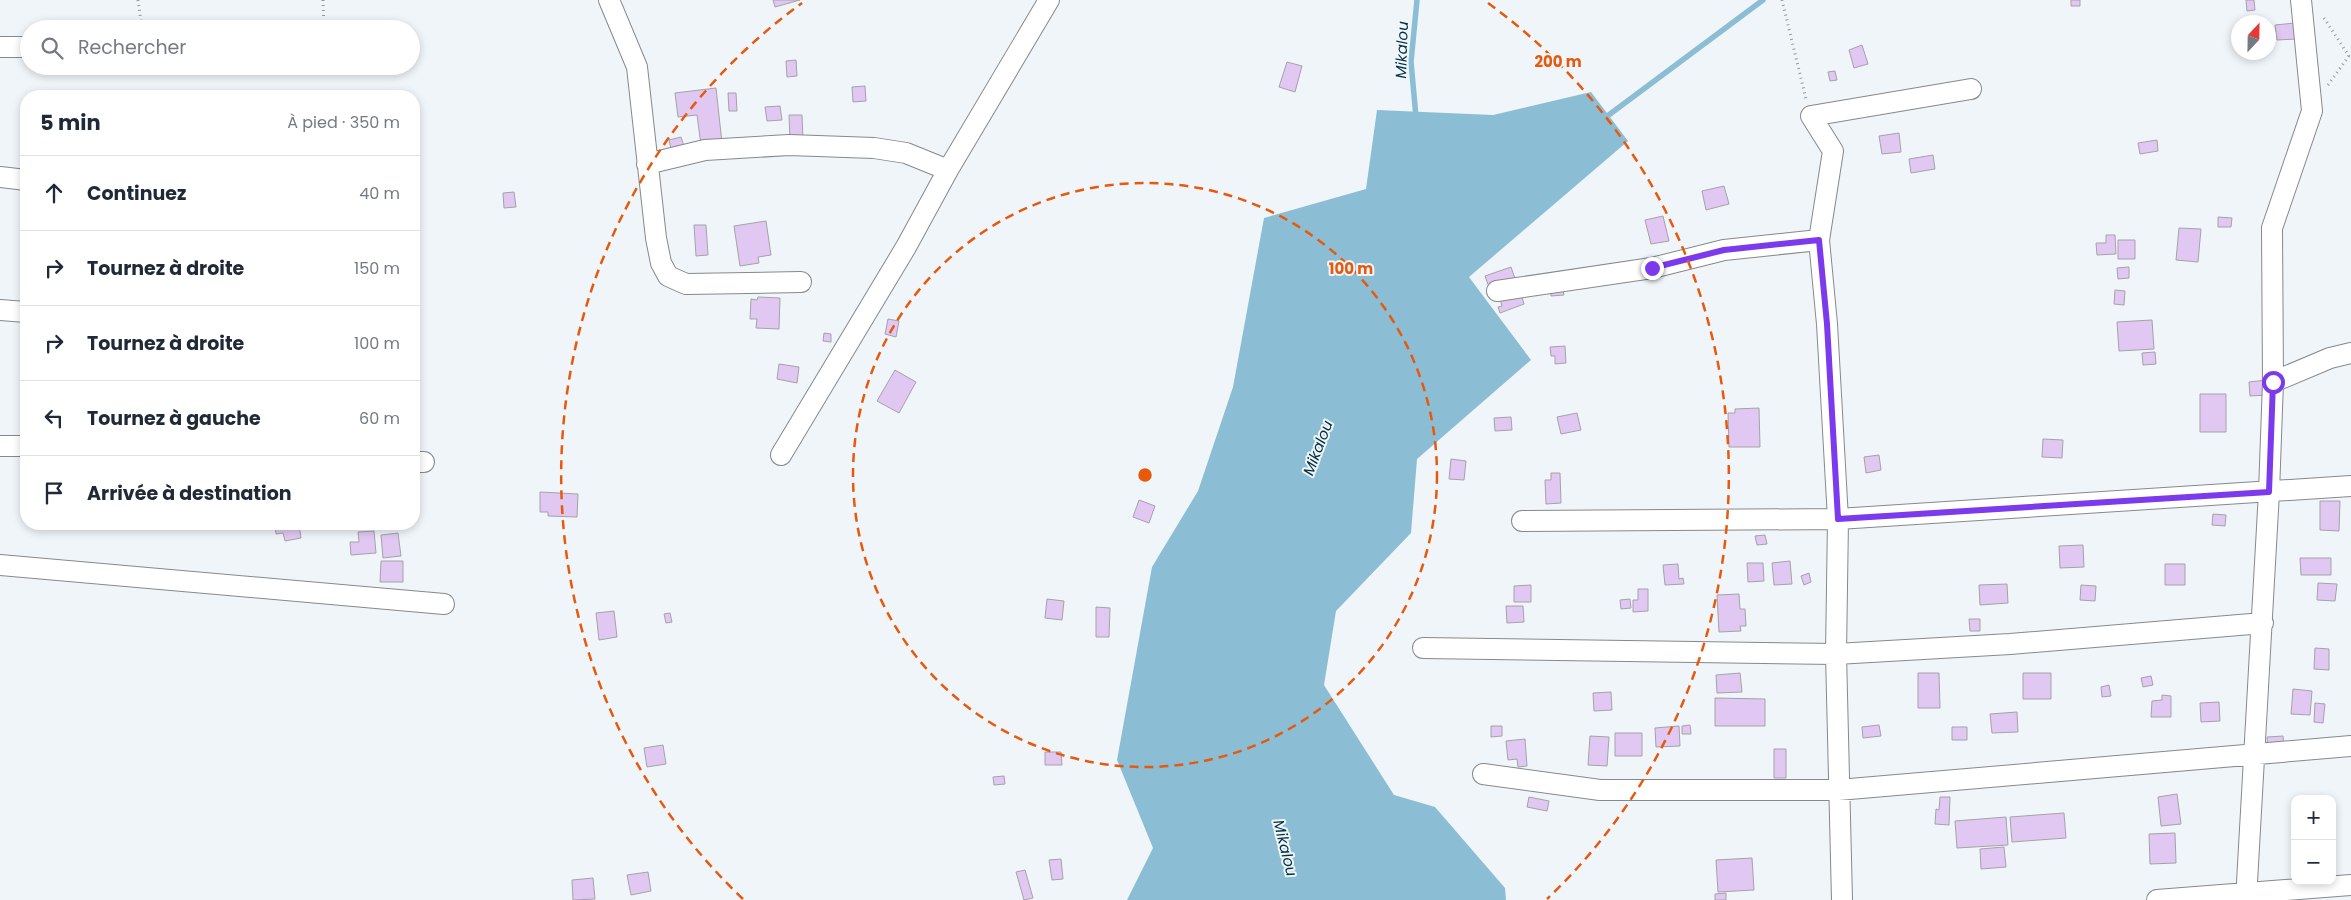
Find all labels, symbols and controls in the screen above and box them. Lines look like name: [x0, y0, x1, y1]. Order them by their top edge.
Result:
north arrow: [2231, 15, 2276, 60]
search box: [20, 20, 420, 75]
water label: Mikalou: [1390, 21, 1413, 79]
icon: search: [38, 34, 66, 62]
text: Rechercher: [78, 34, 186, 61]
text: 200 m: [1534, 51, 1582, 72]
text: 5 min: [40, 108, 101, 137]
text: À pied · 350 m: [287, 111, 400, 134]
icon: ahead: [40, 179, 68, 207]
text: Continuez: [87, 180, 186, 207]
text: 40 m: [359, 182, 400, 205]
icon: right: [40, 254, 68, 282]
text: Tournez à droite: [87, 255, 244, 282]
text: 150 m: [354, 257, 400, 280]
route end: [1641, 257, 1664, 280]
text: 100 m: [1329, 258, 1373, 279]
icon: right: [40, 329, 68, 357]
text: Tournez à droite: [87, 330, 244, 357]
text: 100 m: [354, 332, 400, 355]
route start: [2262, 371, 2285, 394]
icon: left: [40, 404, 68, 432]
text: Tournez à gauche: [87, 405, 261, 432]
text: 60 m: [359, 407, 400, 430]
water label: Mikalou: [1297, 417, 1338, 478]
centre of rings: [1136, 466, 1154, 484]
icon: arrive: [40, 479, 68, 507]
text: Arrivée à destination: [87, 480, 292, 507]
map controls: [2291, 795, 2336, 885]
button: +: [2291, 795, 2336, 840]
water label: Mikalou: [1268, 818, 1303, 879]
button: −: [2291, 840, 2336, 885]

